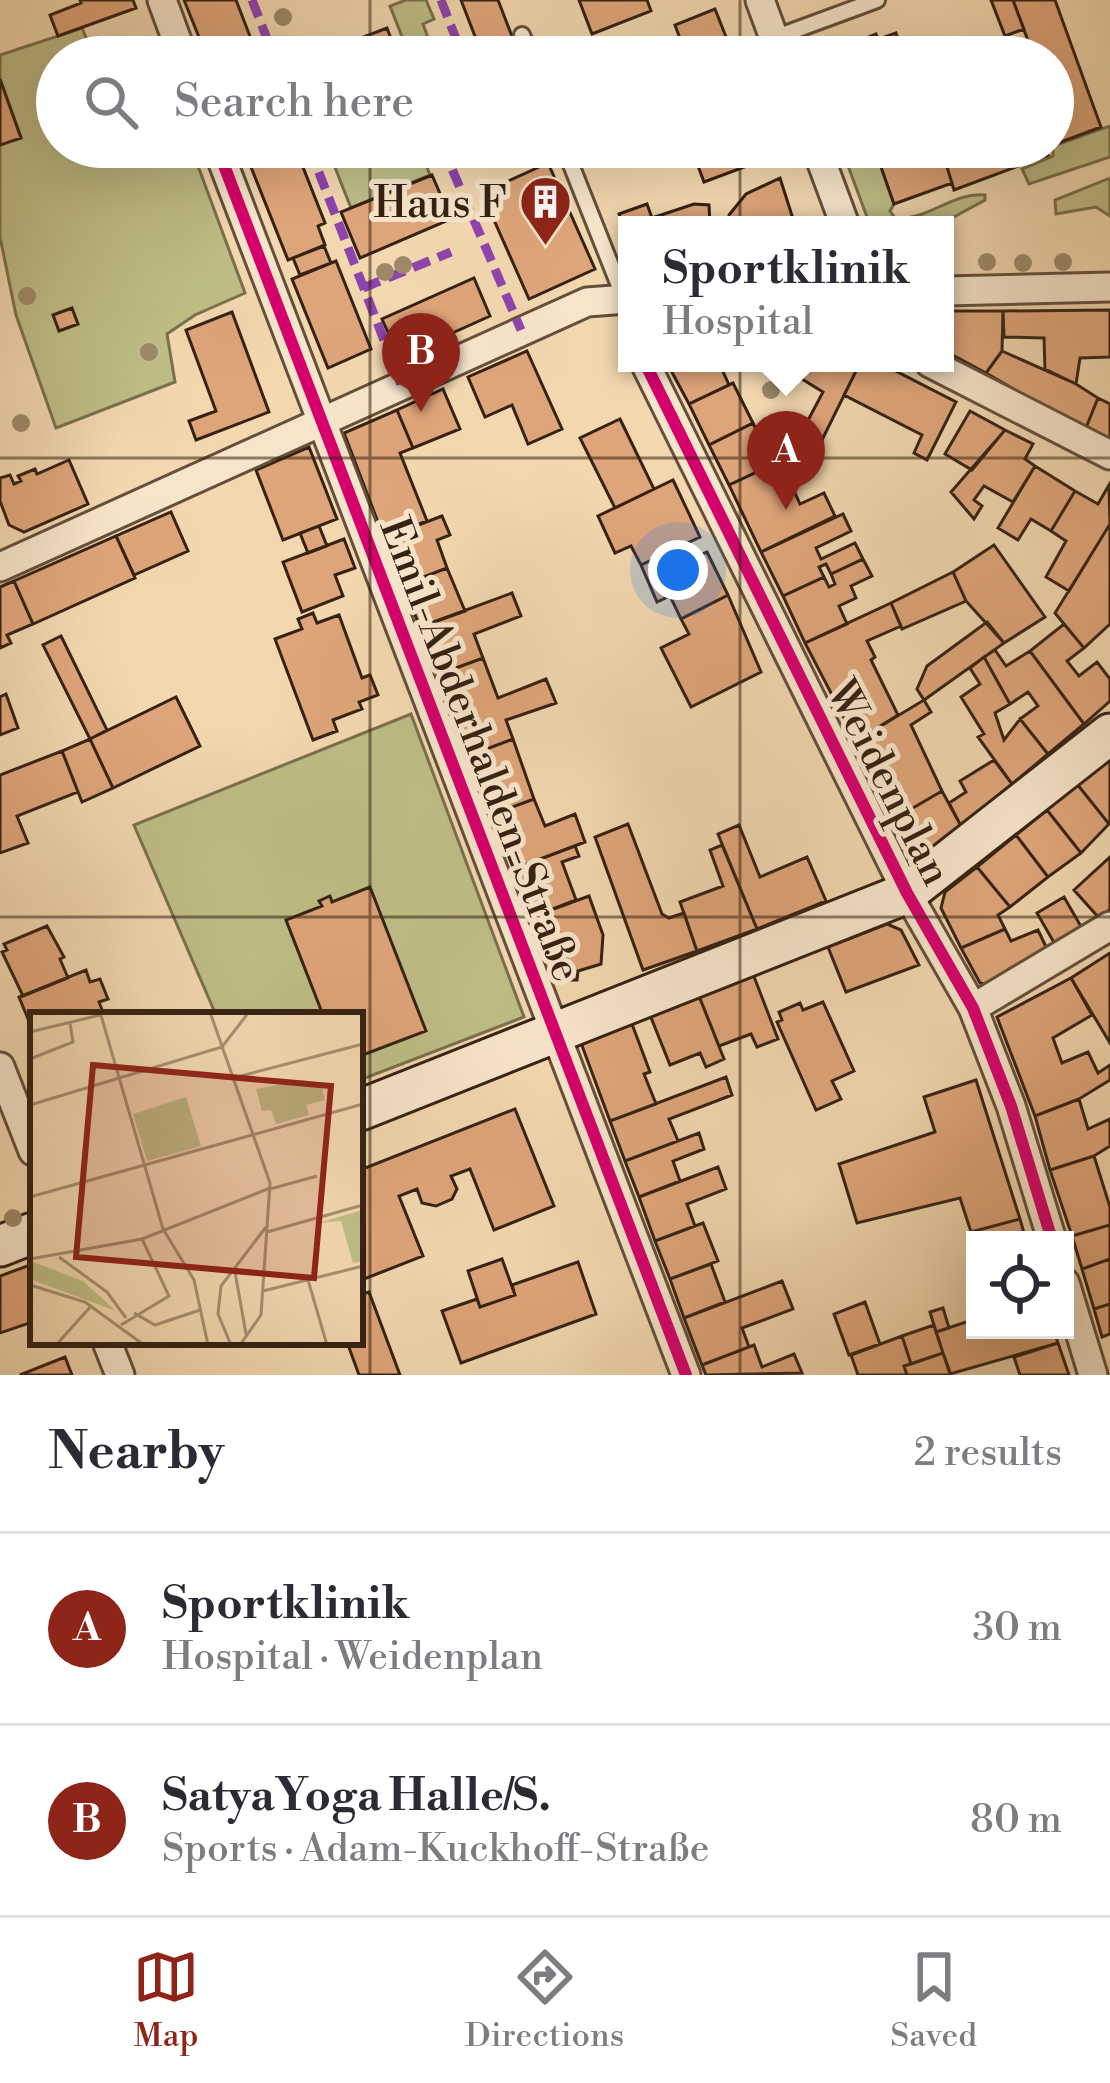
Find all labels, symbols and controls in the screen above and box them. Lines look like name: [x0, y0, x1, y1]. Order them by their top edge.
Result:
search box: [36, 36, 1074, 168]
icon: search: [78, 69, 144, 135]
text: Search here: [174, 74, 414, 131]
building icon: Haus F: [518, 174, 574, 248]
place label: Haus F: [373, 178, 507, 231]
popup: [618, 216, 954, 372]
text: Sportklinik: [662, 241, 910, 298]
text: Hospital: [662, 298, 813, 347]
pin: B: [382, 313, 460, 412]
pin: A: [747, 411, 825, 510]
street label: Emil-Abderhalden-Straße: [367, 511, 593, 989]
your location: [648, 540, 708, 600]
street label: Weidenplan: [813, 670, 962, 895]
inset map: [30, 1012, 363, 1345]
map controls: [966, 1231, 1074, 1339]
button: locate: [966, 1231, 1074, 1339]
text: Nearby: [48, 1421, 224, 1485]
text: 2 results: [914, 1429, 1062, 1478]
text: Sportklinik: [162, 1576, 409, 1633]
text: A: [73, 1604, 101, 1653]
text: 30 m: [972, 1604, 1062, 1653]
text: Hospital · Weidenplan: [162, 1633, 543, 1682]
text: SatyaYoga Halle/S.: [162, 1768, 551, 1825]
text: B: [72, 1796, 102, 1845]
text: 80 m: [970, 1796, 1062, 1845]
text: Sports · Adam-Kuckhoff-Straße: [162, 1825, 709, 1874]
tab: Map: [133, 1944, 199, 2057]
tab: Directions: [465, 1944, 624, 2057]
tab: Saved: [890, 1944, 977, 2057]

